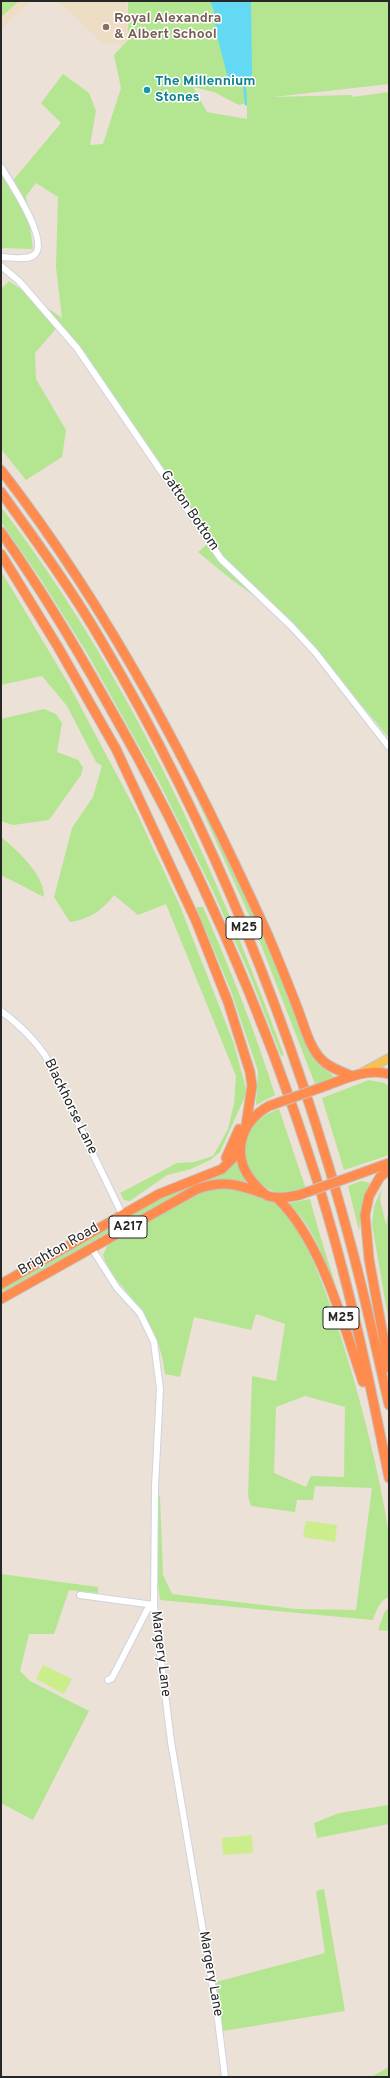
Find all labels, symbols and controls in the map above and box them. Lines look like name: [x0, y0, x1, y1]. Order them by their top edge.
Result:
place label: Royal Alexandra & Albert School: [114, 11, 221, 44]
marker: Royal Alexandra & Albert School: [101, 22, 111, 32]
place label: The Millennium Stones: [155, 74, 256, 106]
marker: The Millennium Stones: [142, 85, 152, 95]
street label: Gatton Bottom: [156, 468, 222, 554]
road number: M25: [226, 917, 262, 939]
street label: Blackhorse Lane: [40, 1056, 100, 1158]
road number: A217: [109, 1216, 147, 1238]
street label: Brighton Road: [16, 1220, 102, 1280]
road number: M25: [323, 1307, 359, 1329]
street label: Margery Lane: [146, 1610, 174, 1698]
street label: Margery Lane: [194, 1930, 226, 2018]

